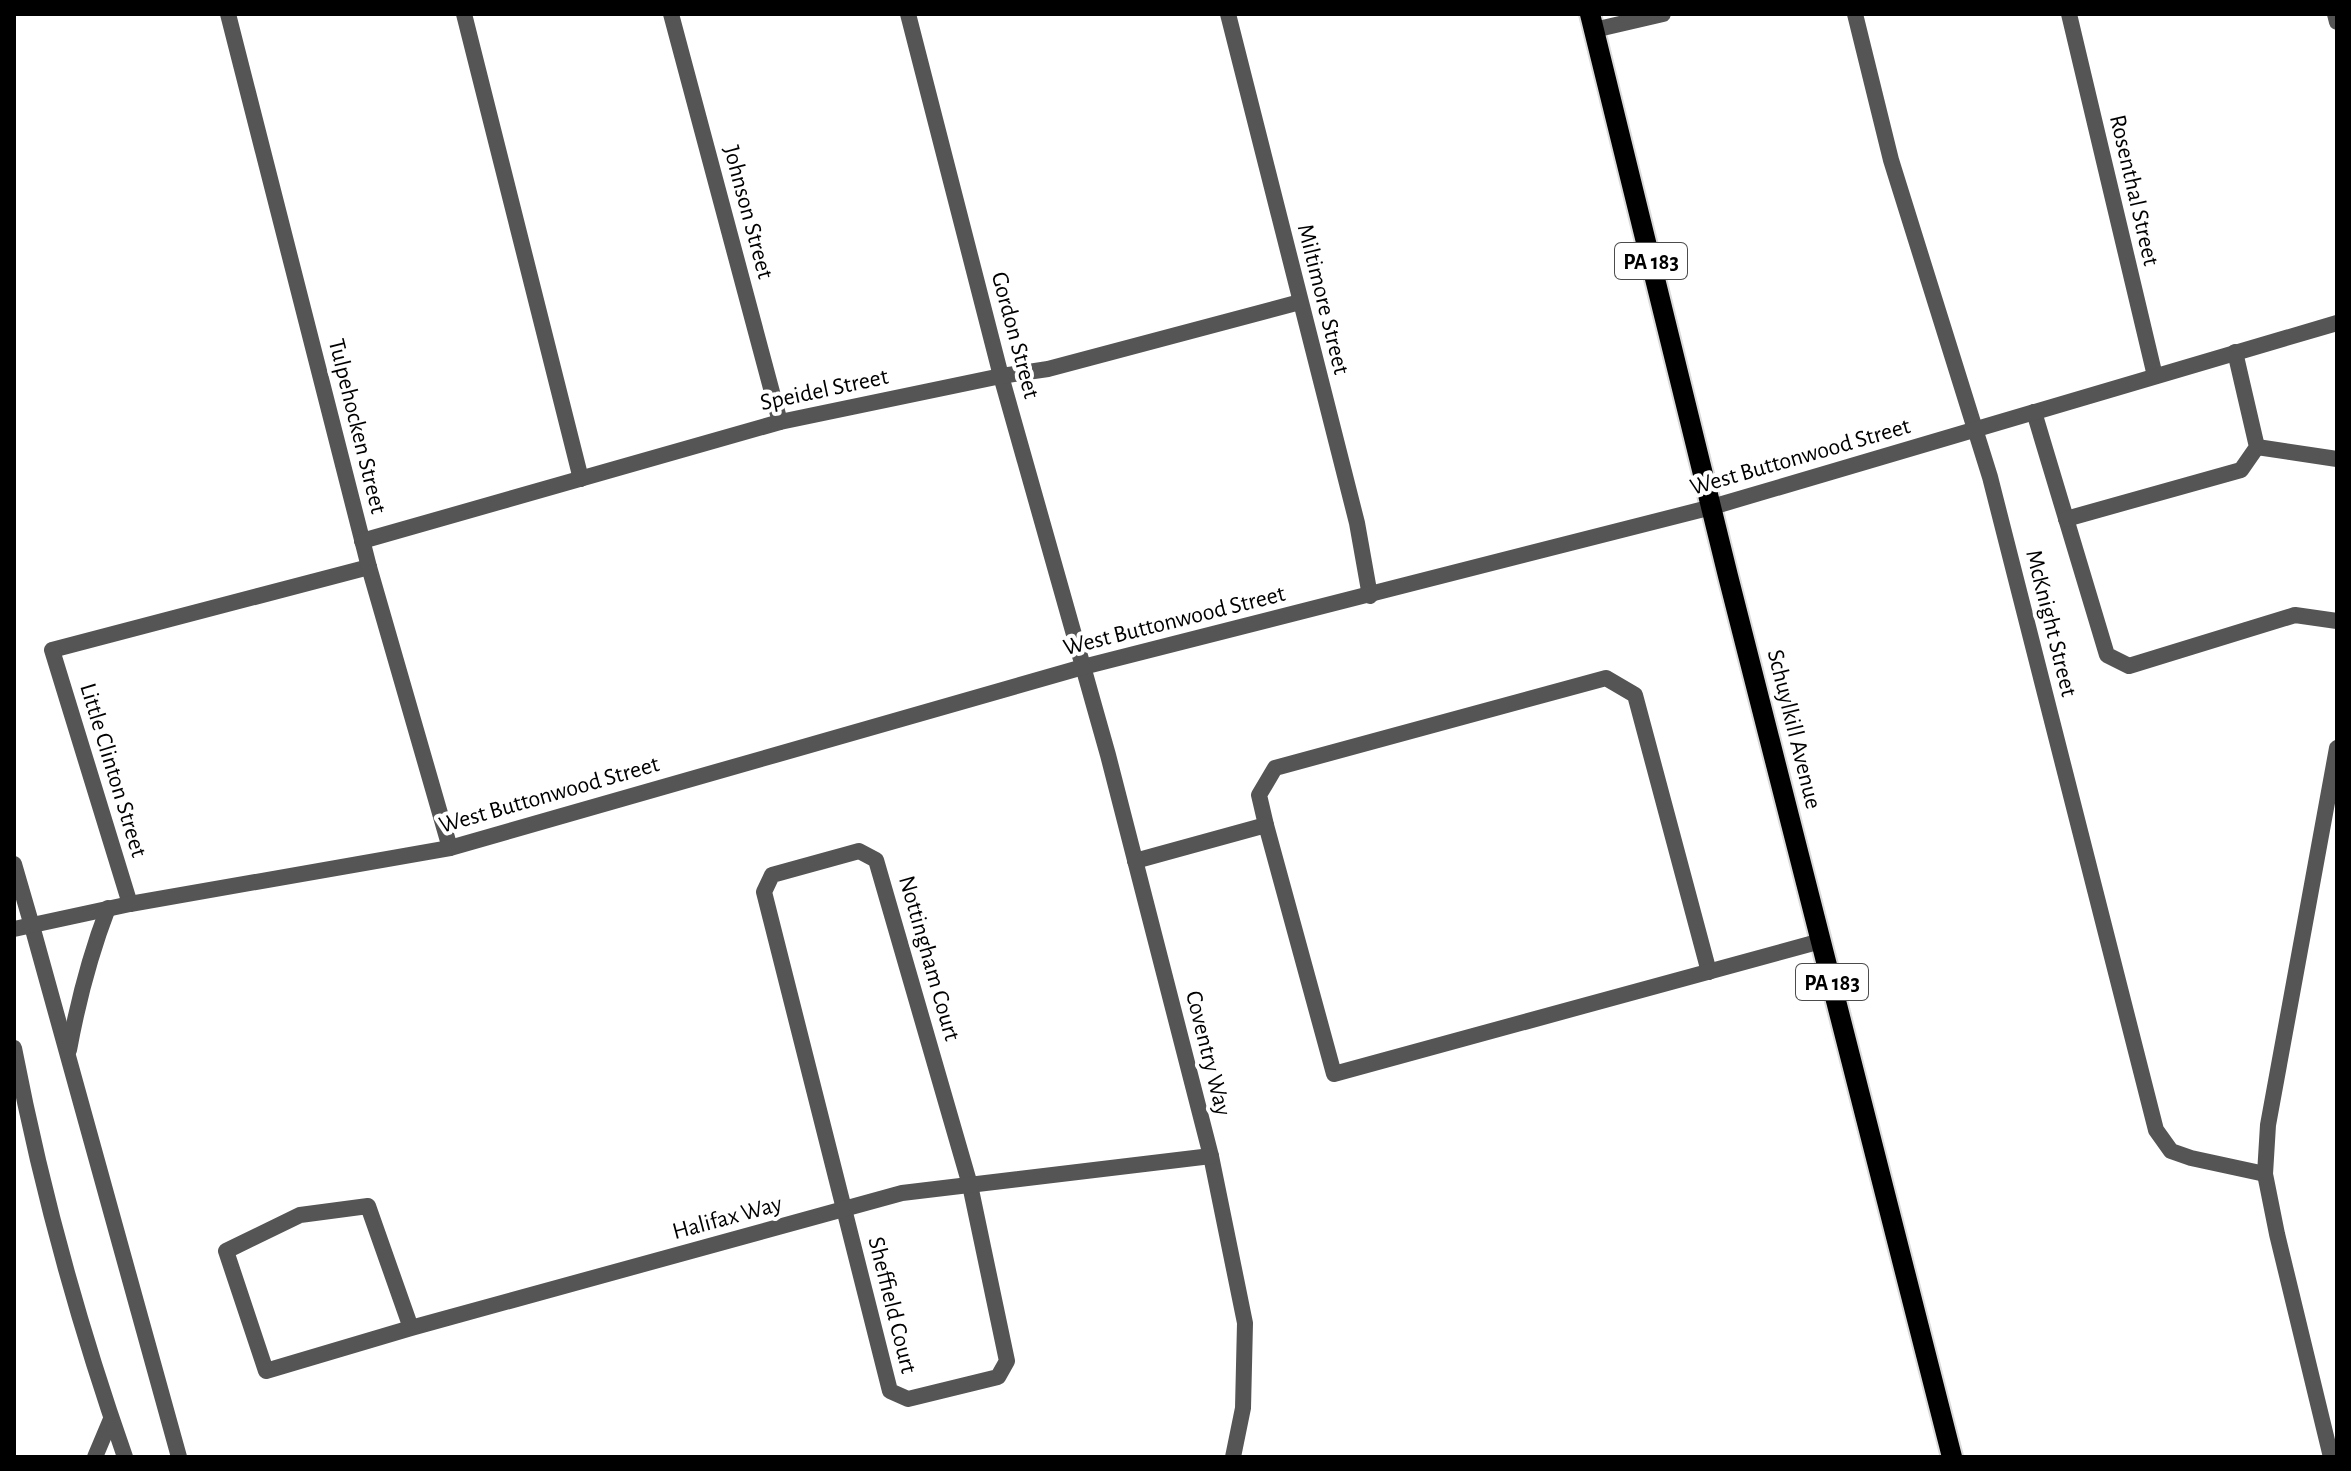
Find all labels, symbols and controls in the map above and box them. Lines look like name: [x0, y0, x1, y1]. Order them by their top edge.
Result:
street label: Rosenthal Street: [2105, 112, 2163, 268]
street label: Johnson Street: [719, 143, 777, 282]
street label: Miltimore Street: [1293, 222, 1353, 377]
road number: PA 183: [1615, 243, 1687, 279]
street label: Gordon Street: [987, 269, 1044, 401]
street label: Tulpehocken Street: [324, 336, 390, 517]
street label: Speidel Street: [758, 365, 891, 415]
street label: West Buttonwood Street: [1687, 414, 1913, 500]
street label: McKnight Street: [2021, 547, 2081, 699]
street label: West Buttonwood Street: [1061, 582, 1288, 660]
street label: Schuylkill Avenue: [1763, 647, 1825, 811]
street label: Little Clinton Street: [75, 681, 151, 860]
street label: West Buttonwood Street: [436, 752, 662, 838]
street label: Nottingham Court: [894, 873, 964, 1044]
road number: PA 183: [1796, 964, 1868, 1000]
street label: Coventry Way: [1181, 988, 1235, 1118]
street label: Halifax Way: [670, 1192, 785, 1244]
street label: Sheffield Court: [863, 1235, 921, 1376]

